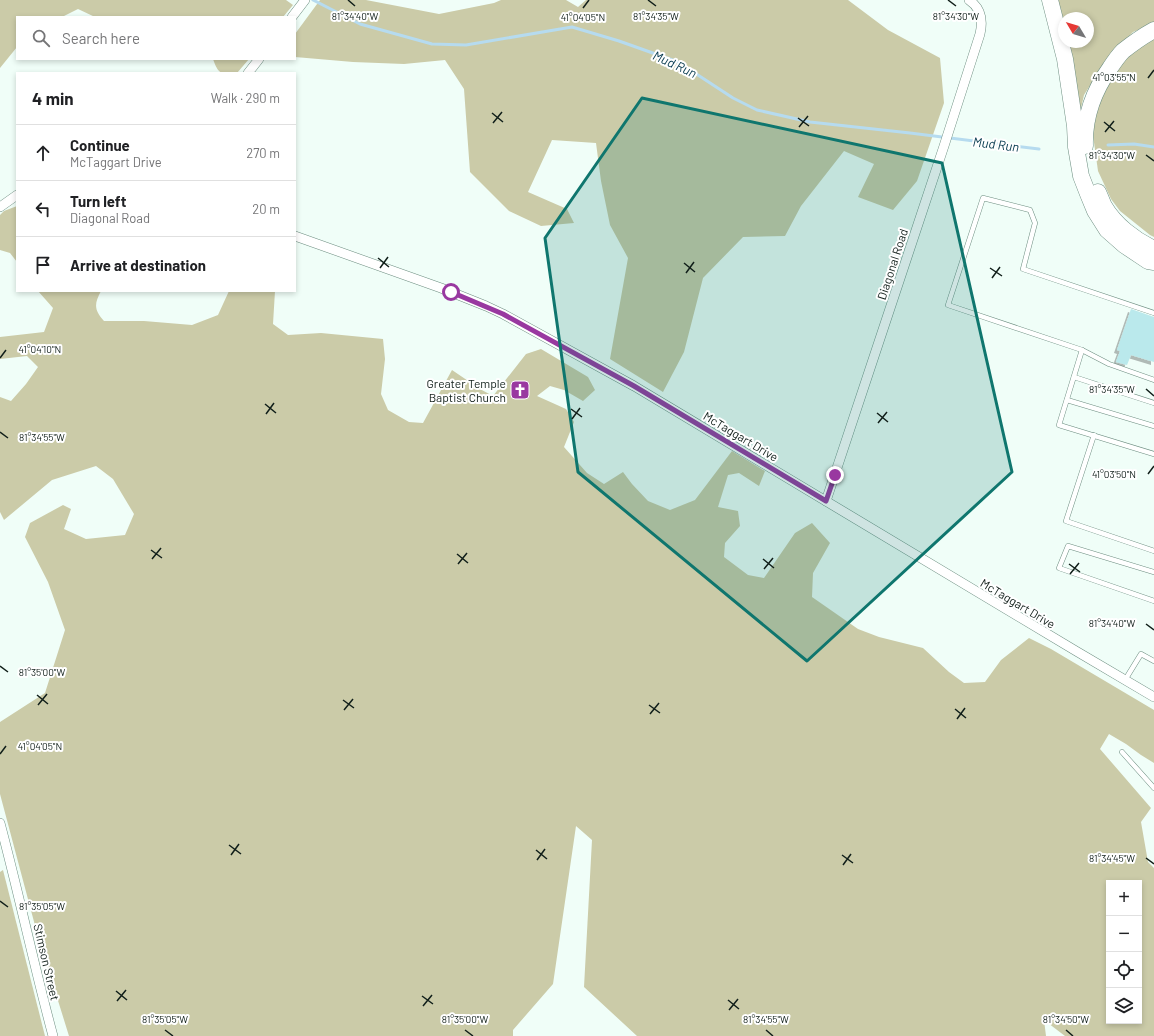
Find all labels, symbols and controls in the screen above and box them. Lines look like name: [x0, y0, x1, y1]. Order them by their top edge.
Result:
text: 81°34'40"W: [332, 10, 378, 22]
text: 81°34'35"W: [633, 10, 679, 22]
text: 81°34'30"W: [933, 10, 979, 22]
text: 41°04'05"N: [561, 11, 605, 23]
north arrow: [1058, 12, 1094, 48]
search box: [16, 16, 296, 60]
icon: search: [30, 27, 52, 49]
text: Search here: [62, 29, 140, 47]
water label: Mud Run: [651, 47, 700, 81]
text: 41°03'55"N: [1092, 71, 1136, 83]
text: 4 min: [32, 88, 74, 108]
text: Walk · 290 m: [211, 90, 280, 106]
water label: Mud Run: [972, 133, 1020, 155]
text: Continue: [70, 136, 130, 154]
icon: ahead: [32, 142, 54, 164]
text: 270 m: [246, 145, 280, 161]
text: 81°34'30"W: [1089, 149, 1135, 161]
text: McTaggart Drive: [70, 154, 162, 170]
text: Turn left: [70, 192, 126, 210]
icon: left: [32, 198, 54, 220]
text: 20 m: [252, 201, 280, 217]
text: Diagonal Road: [70, 210, 150, 226]
street label: Diagonal Road: [874, 227, 910, 301]
icon: arrive: [32, 254, 54, 276]
text: Arrive at destination: [70, 256, 206, 274]
route start: [442, 283, 460, 301]
text: 41°04'10"N: [19, 343, 61, 355]
place label: Greater Temple Baptist Church: [426, 376, 506, 404]
church icon: Greater Temple Baptist Church: [509, 379, 531, 401]
text: 81°34'35"W: [1089, 383, 1135, 395]
street label: McTaggart Drive: [701, 408, 781, 464]
text: 81°34'55"W: [19, 431, 65, 443]
route end: [826, 466, 844, 484]
text: 41°03'50"N: [1092, 468, 1136, 480]
street label: McTaggart Drive: [978, 575, 1058, 631]
text: 81°34'40"W: [1089, 617, 1135, 629]
text: 81°35'00"W: [19, 666, 65, 678]
text: 41°04'05"N: [18, 740, 62, 752]
text: 81°34'45"W: [1089, 852, 1135, 864]
map controls: [1106, 880, 1142, 1024]
button: +: [1106, 880, 1142, 916]
text: 81°35'05"W: [19, 900, 65, 912]
button: −: [1106, 916, 1142, 952]
street label: Stimson Street: [31, 922, 63, 1002]
button: locate: [1106, 952, 1142, 988]
button: layers: [1106, 988, 1142, 1024]
text: 81°35'05"W: [142, 1013, 188, 1025]
text: 81°35'00"W: [442, 1013, 488, 1025]
text: 81°34'55"W: [743, 1013, 789, 1025]
text: 81°34'50"W: [1043, 1013, 1089, 1025]

